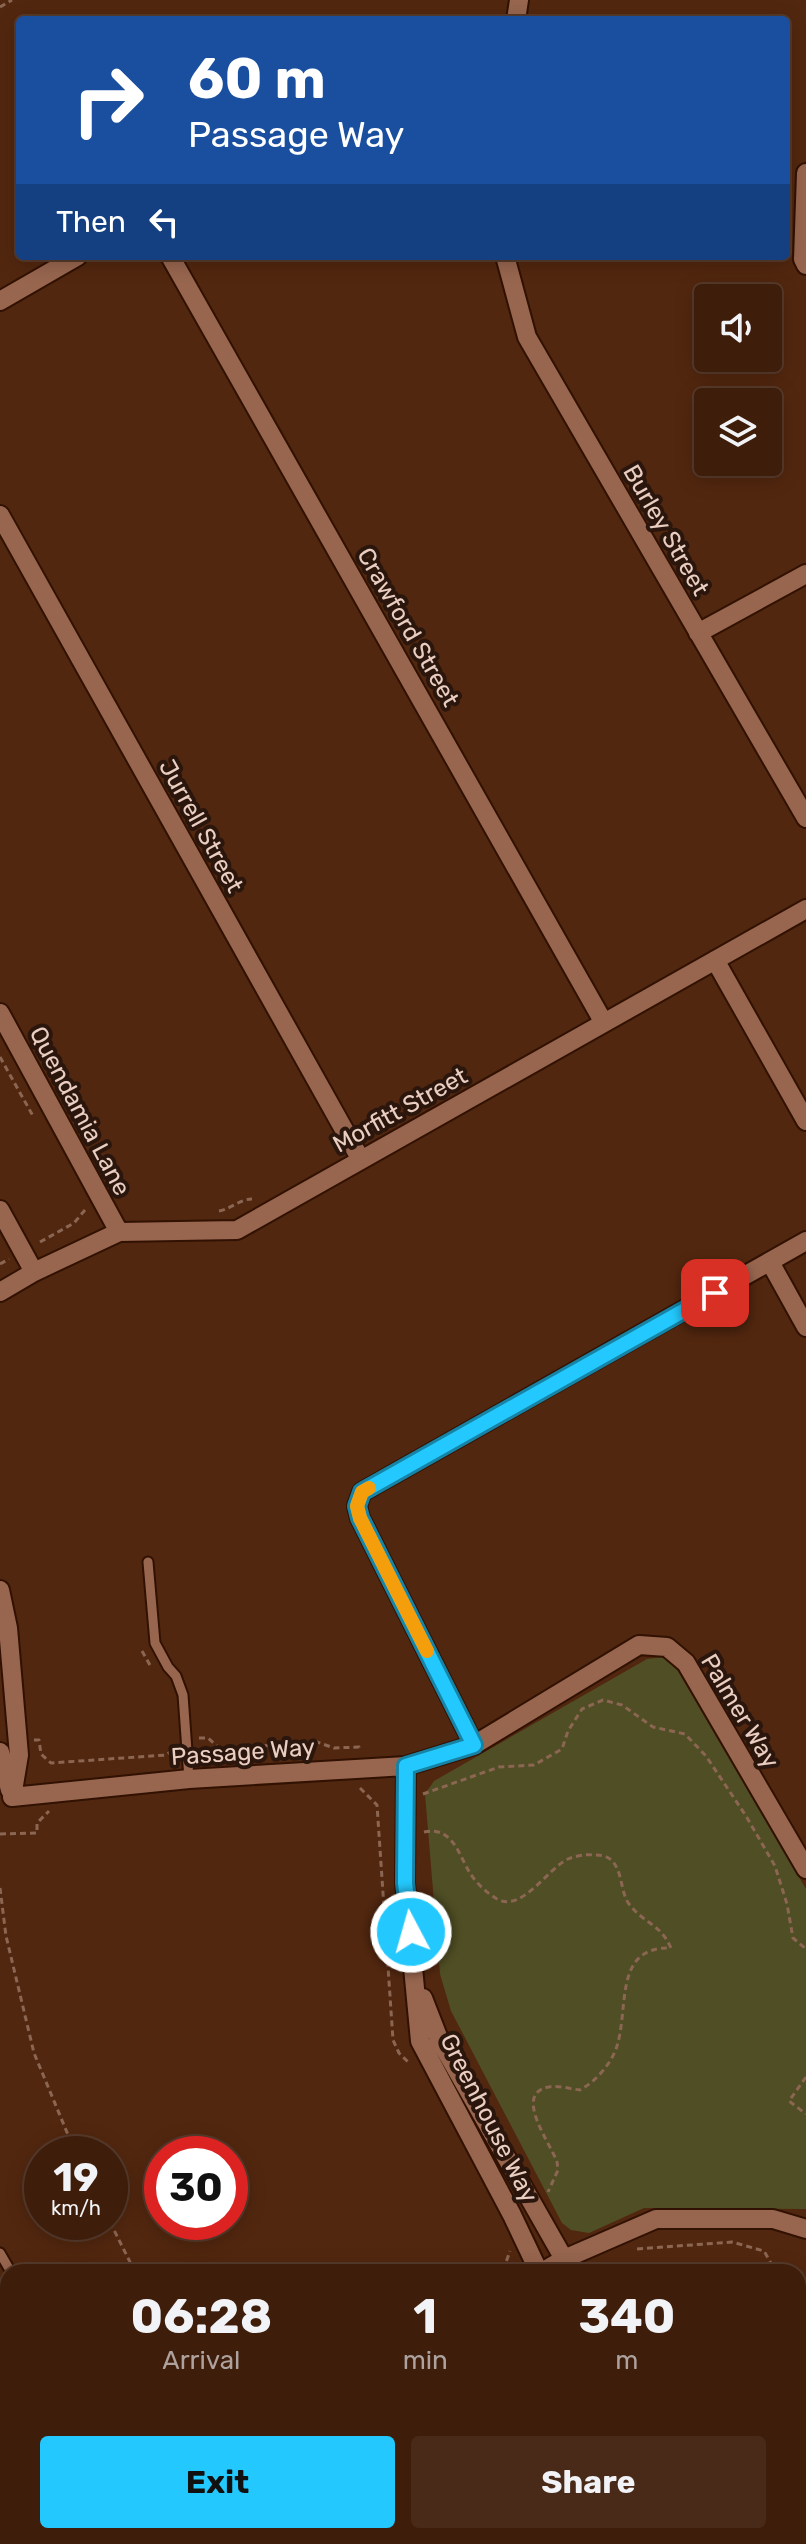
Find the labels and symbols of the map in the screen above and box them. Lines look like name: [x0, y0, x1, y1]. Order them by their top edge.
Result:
street label: Burley Street: [617, 460, 715, 600]
street label: Crawford Street: [351, 543, 465, 711]
street label: Jurrell Street: [153, 755, 249, 897]
street label: Quendamia Lane: [24, 1022, 136, 1200]
street label: Morfitt Street: [328, 1062, 472, 1158]
pin: [681, 1259, 749, 1327]
street label: Palmer Way: [695, 1649, 785, 1773]
street label: Passage Way: [170, 1733, 316, 1771]
position arrow: [369, 1890, 453, 1974]
street label: Greenhouse Way: [434, 2029, 544, 2207]
speed limit sign: 30: [144, 2136, 248, 2240]

